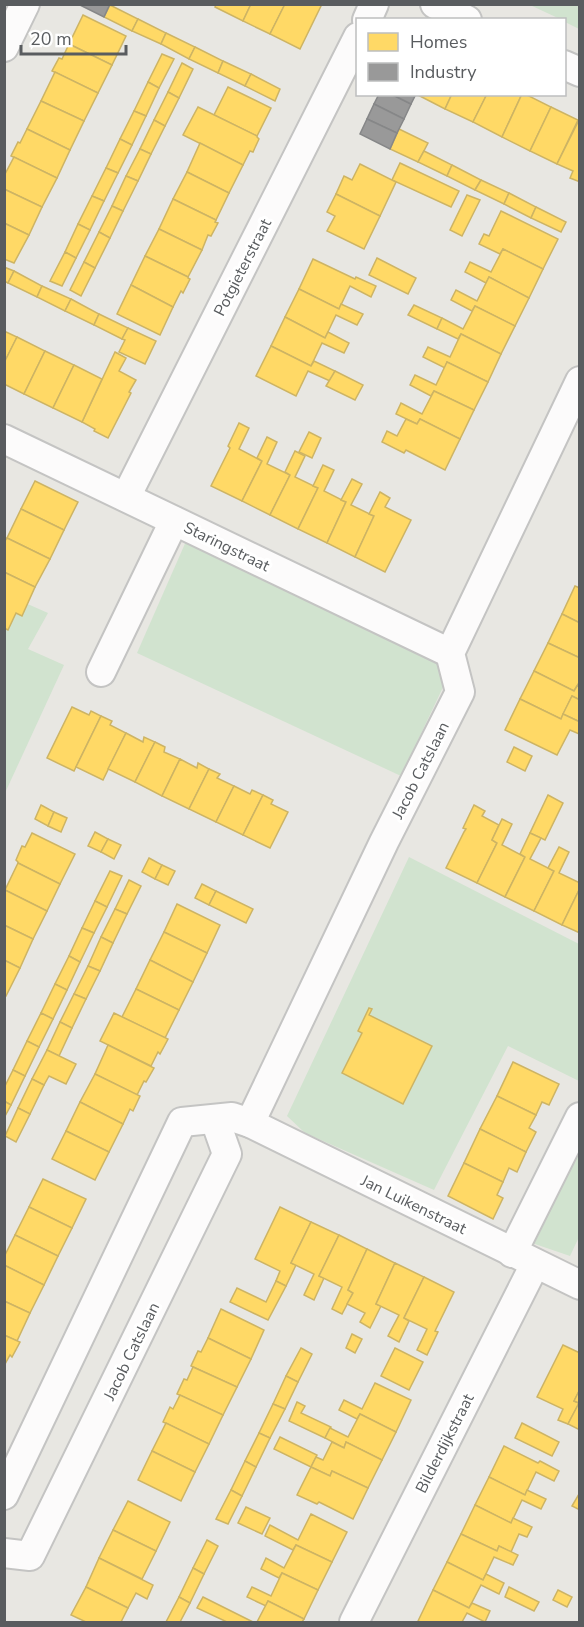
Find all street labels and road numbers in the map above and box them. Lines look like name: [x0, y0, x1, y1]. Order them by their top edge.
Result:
street label: Potgieterstraat: [209, 215, 277, 320]
street label: Staringstraat: [180, 517, 274, 577]
street label: Jacob Catslaan: [386, 718, 455, 824]
street label: Jan Luikenstraat: [356, 1169, 470, 1240]
street label: Jacob Catslaan: [98, 1299, 165, 1405]
street label: Bilderdijkstraat: [410, 1390, 480, 1497]

